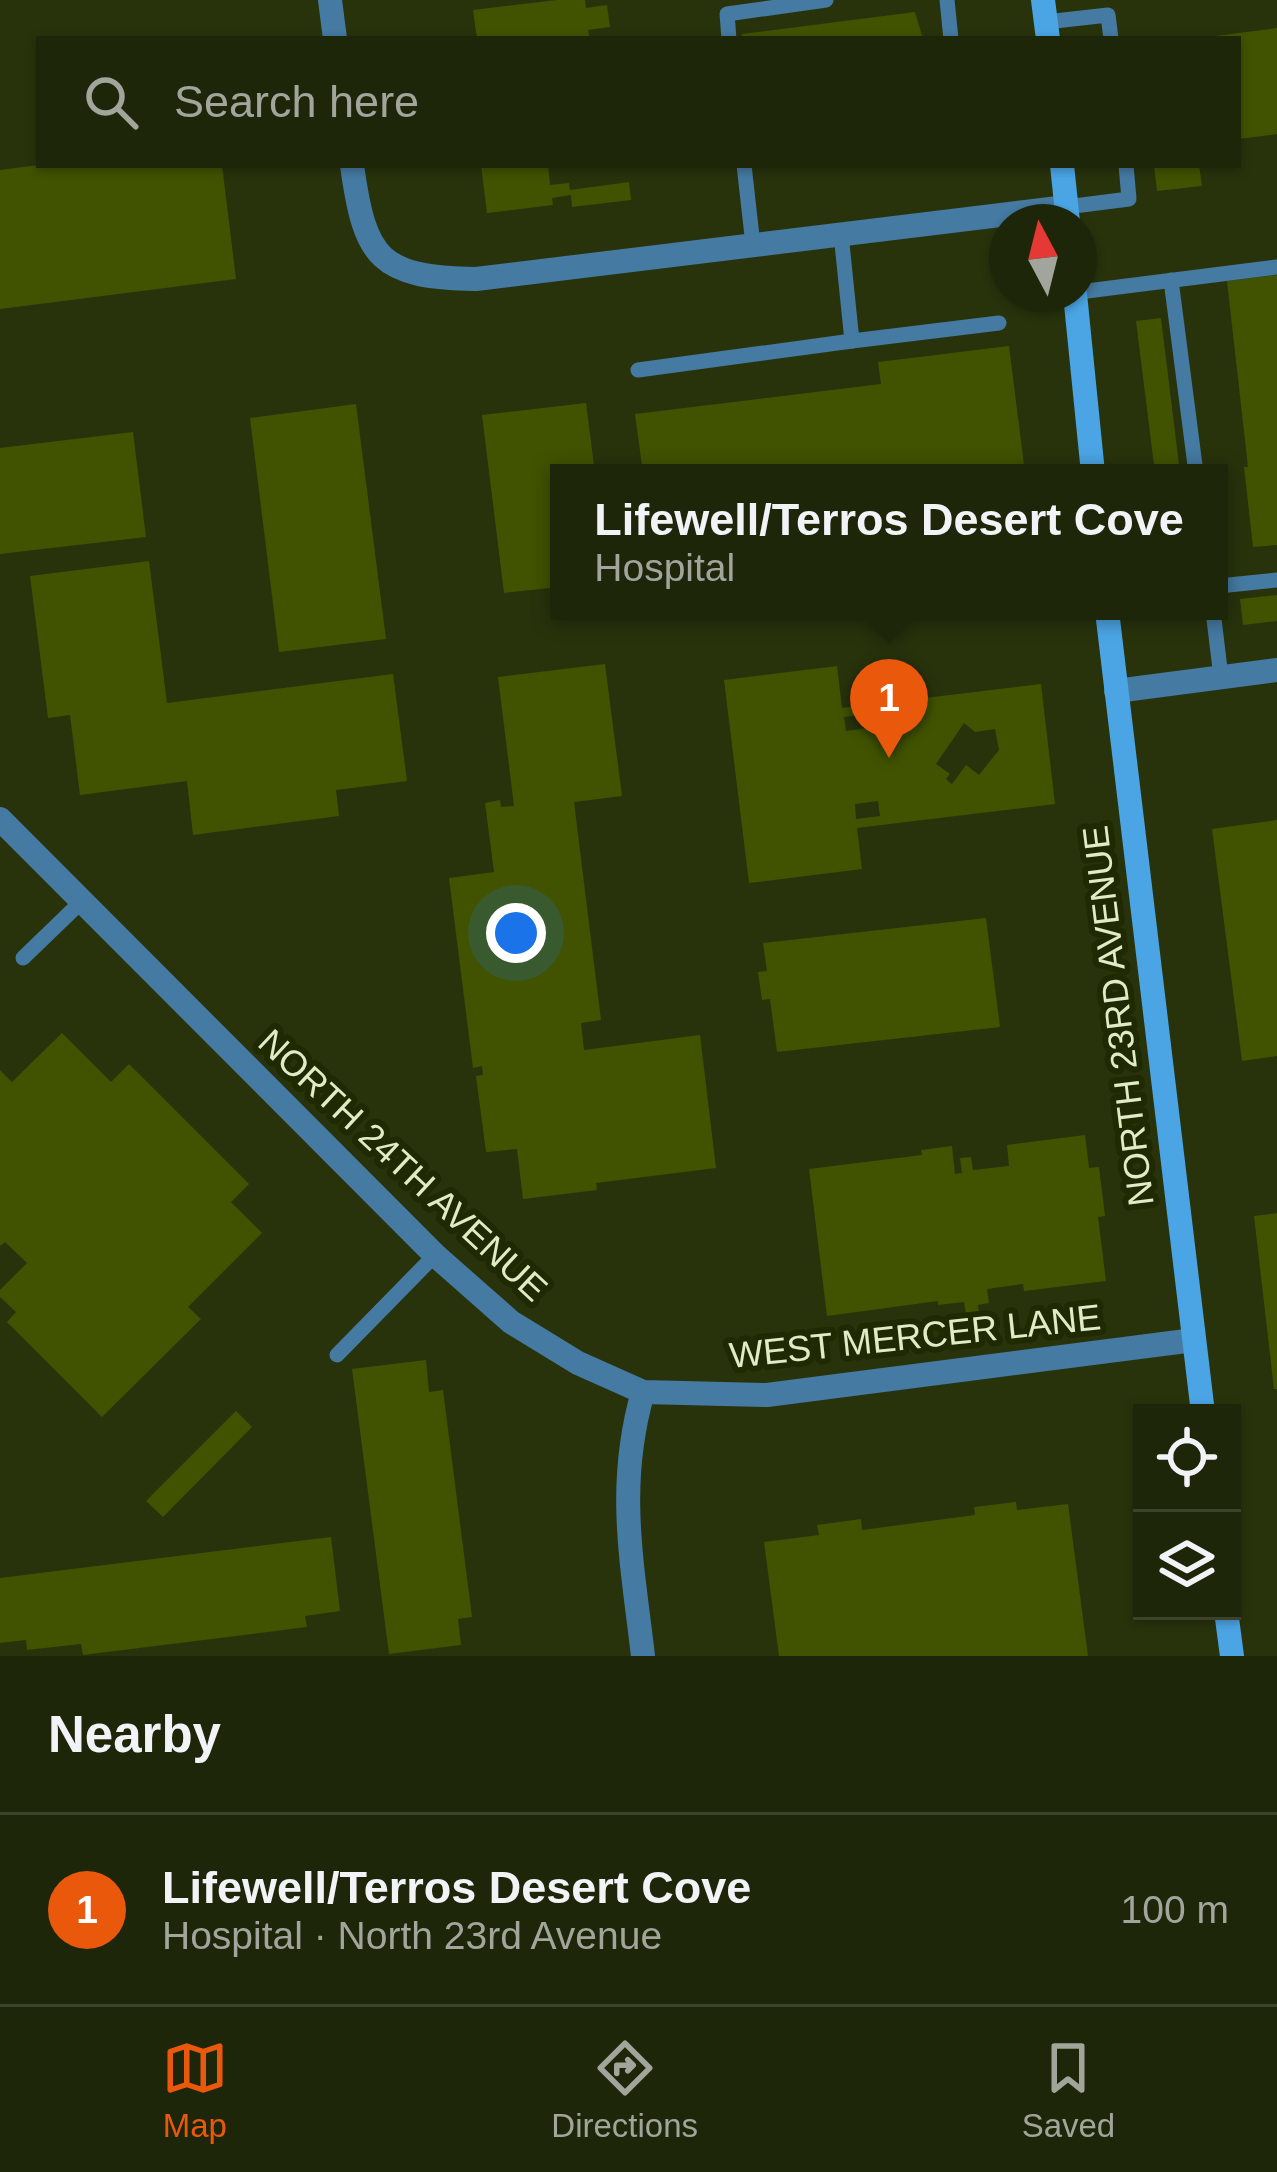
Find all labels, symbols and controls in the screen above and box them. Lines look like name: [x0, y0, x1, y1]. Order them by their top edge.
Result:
search box: [36, 36, 1241, 168]
icon: search: [78, 69, 144, 135]
text: Search here: [174, 76, 419, 127]
north arrow: [989, 204, 1097, 312]
popup: [550, 464, 1228, 620]
text: Lifewell/Terros Desert Cove: [594, 494, 1184, 545]
text: Hospital: [594, 546, 735, 589]
pin: 1: [850, 659, 928, 758]
street label: NORTH 23RD AVENUE: [1074, 824, 1162, 1208]
your location: [486, 903, 546, 963]
street label: NORTH 24TH AVENUE: [251, 1021, 555, 1309]
street label: WEST MERCER LANE: [727, 1296, 1103, 1376]
map controls: [1133, 1404, 1241, 1620]
button: locate: [1133, 1404, 1241, 1512]
button: layers: [1133, 1512, 1241, 1620]
text: Nearby: [48, 1706, 221, 1763]
text: Lifewell/Terros Desert Cove: [162, 1862, 751, 1913]
text: 1: [76, 1888, 98, 1931]
text: 100 m: [1121, 1888, 1229, 1931]
text: Hospital · North 23rd Avenue: [162, 1914, 662, 1957]
tab: Map: [162, 2035, 228, 2145]
tab: Directions: [551, 2035, 698, 2145]
tab: Saved: [1022, 2035, 1115, 2145]

